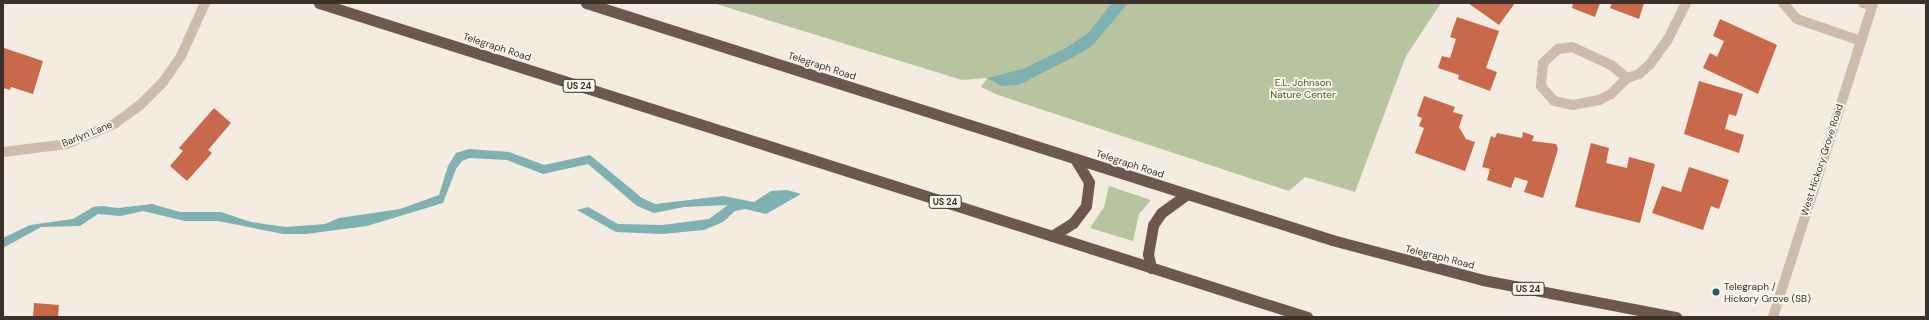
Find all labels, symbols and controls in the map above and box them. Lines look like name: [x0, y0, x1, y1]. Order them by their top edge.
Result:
street label: Telegraph Road: [461, 30, 533, 64]
street label: Telegraph Road: [786, 49, 858, 83]
park label: E.L. Johnson Nature Center: [1270, 76, 1336, 100]
road number: US 24: [562, 79, 596, 93]
street label: West Hickory Grove Road: [1798, 102, 1846, 218]
street label: Barlyn Lane: [60, 118, 114, 150]
street label: Telegraph Road: [1094, 147, 1166, 181]
road number: US 24: [928, 195, 962, 209]
street label: Telegraph Road: [1404, 243, 1476, 271]
place label: Telegraph / Hickory Grove (SB): [1724, 280, 1811, 304]
road number: US 24: [1511, 282, 1545, 296]
marker: Telegraph / Hickory Grove (SB): [1711, 287, 1721, 297]

